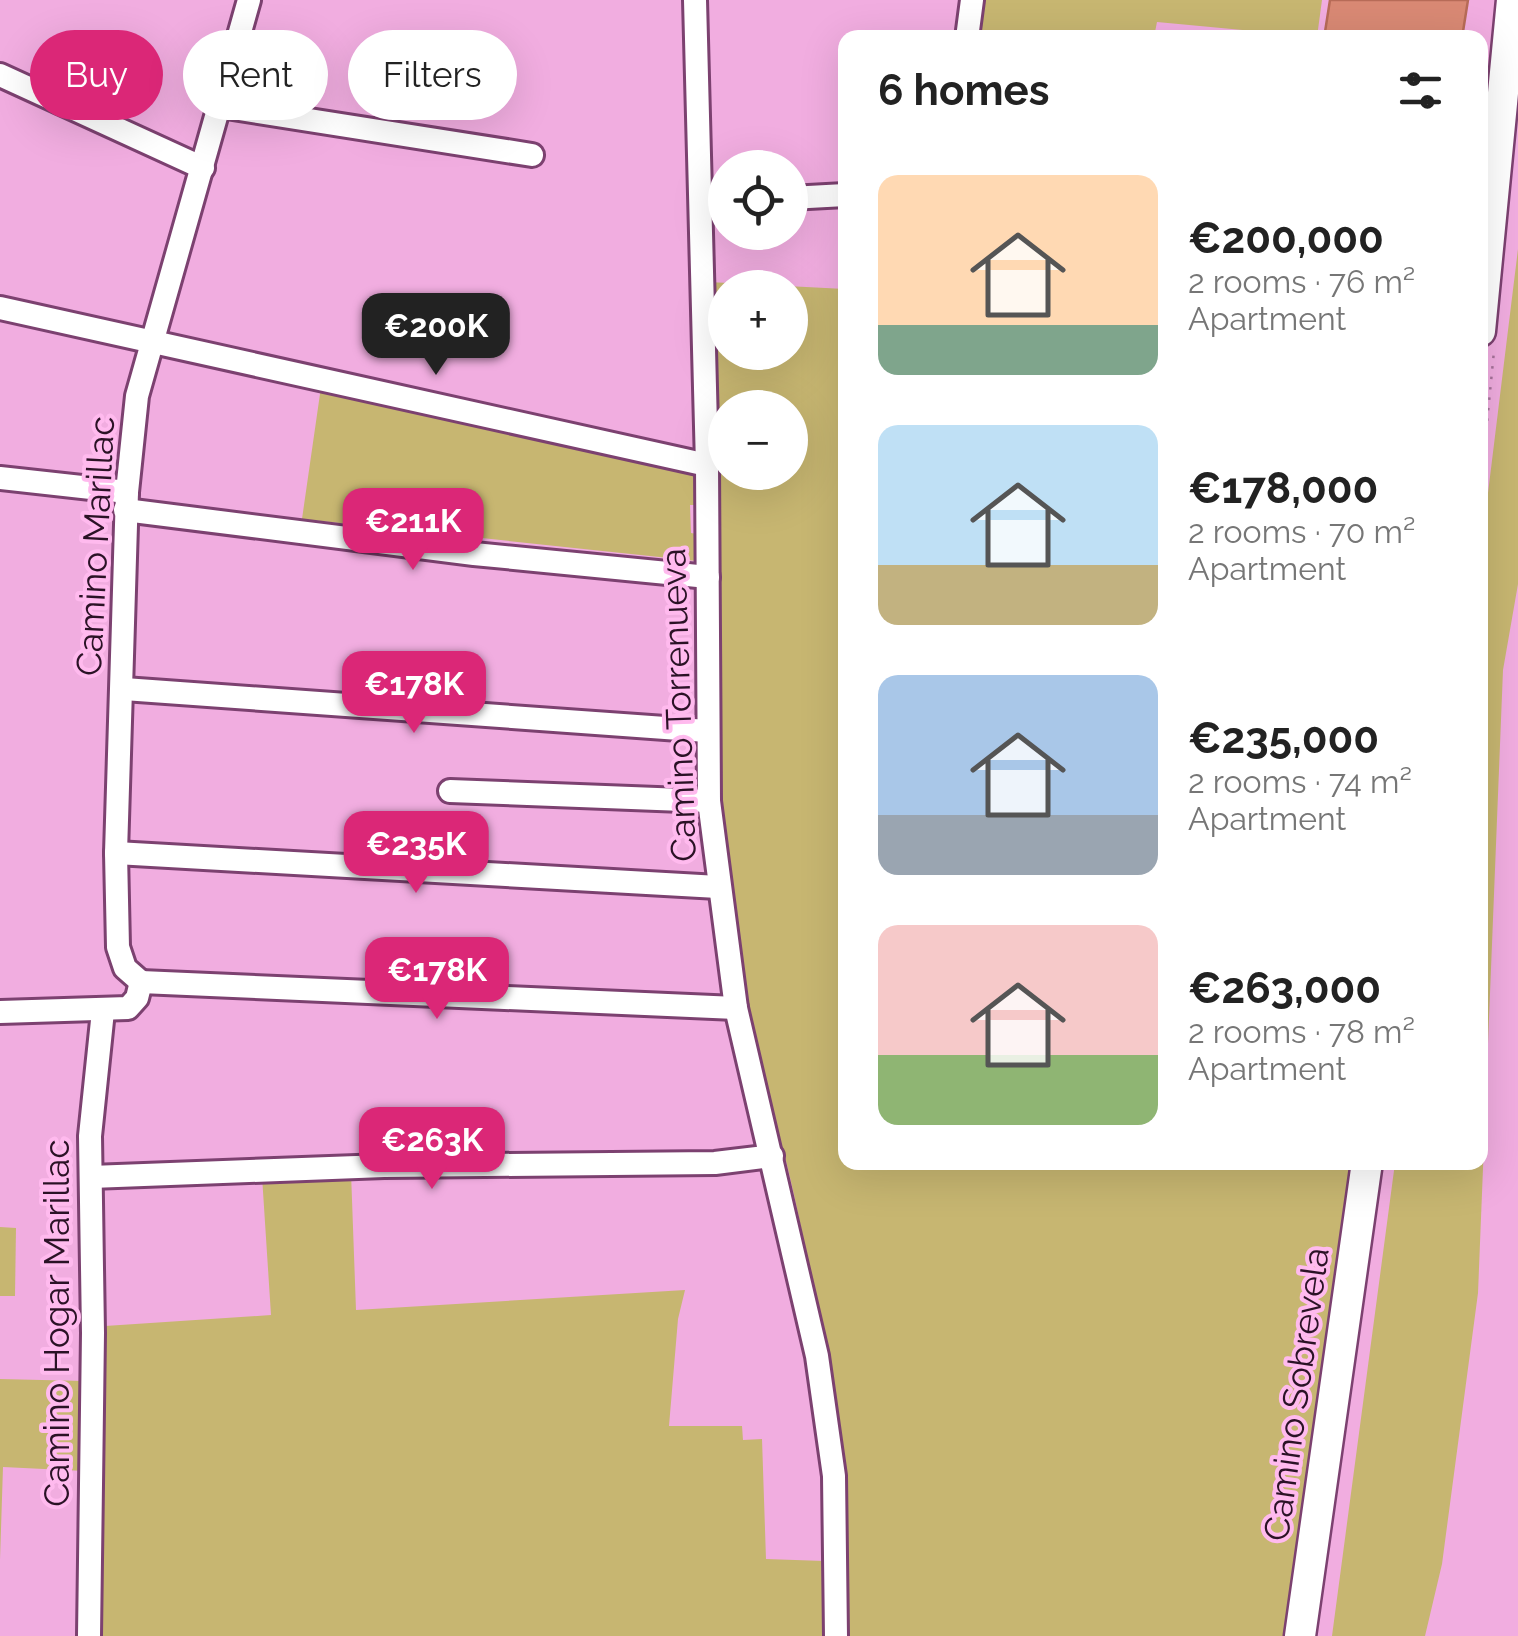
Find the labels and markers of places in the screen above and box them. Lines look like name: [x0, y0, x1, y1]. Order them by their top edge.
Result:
pin: €200K: [366, 293, 506, 378]
pin: €211K: [343, 488, 483, 573]
pin: €178K: [344, 651, 484, 736]
pin: €235K: [346, 811, 486, 896]
pin: €178K: [367, 937, 507, 1022]
pin: €263K: [362, 1107, 502, 1192]

